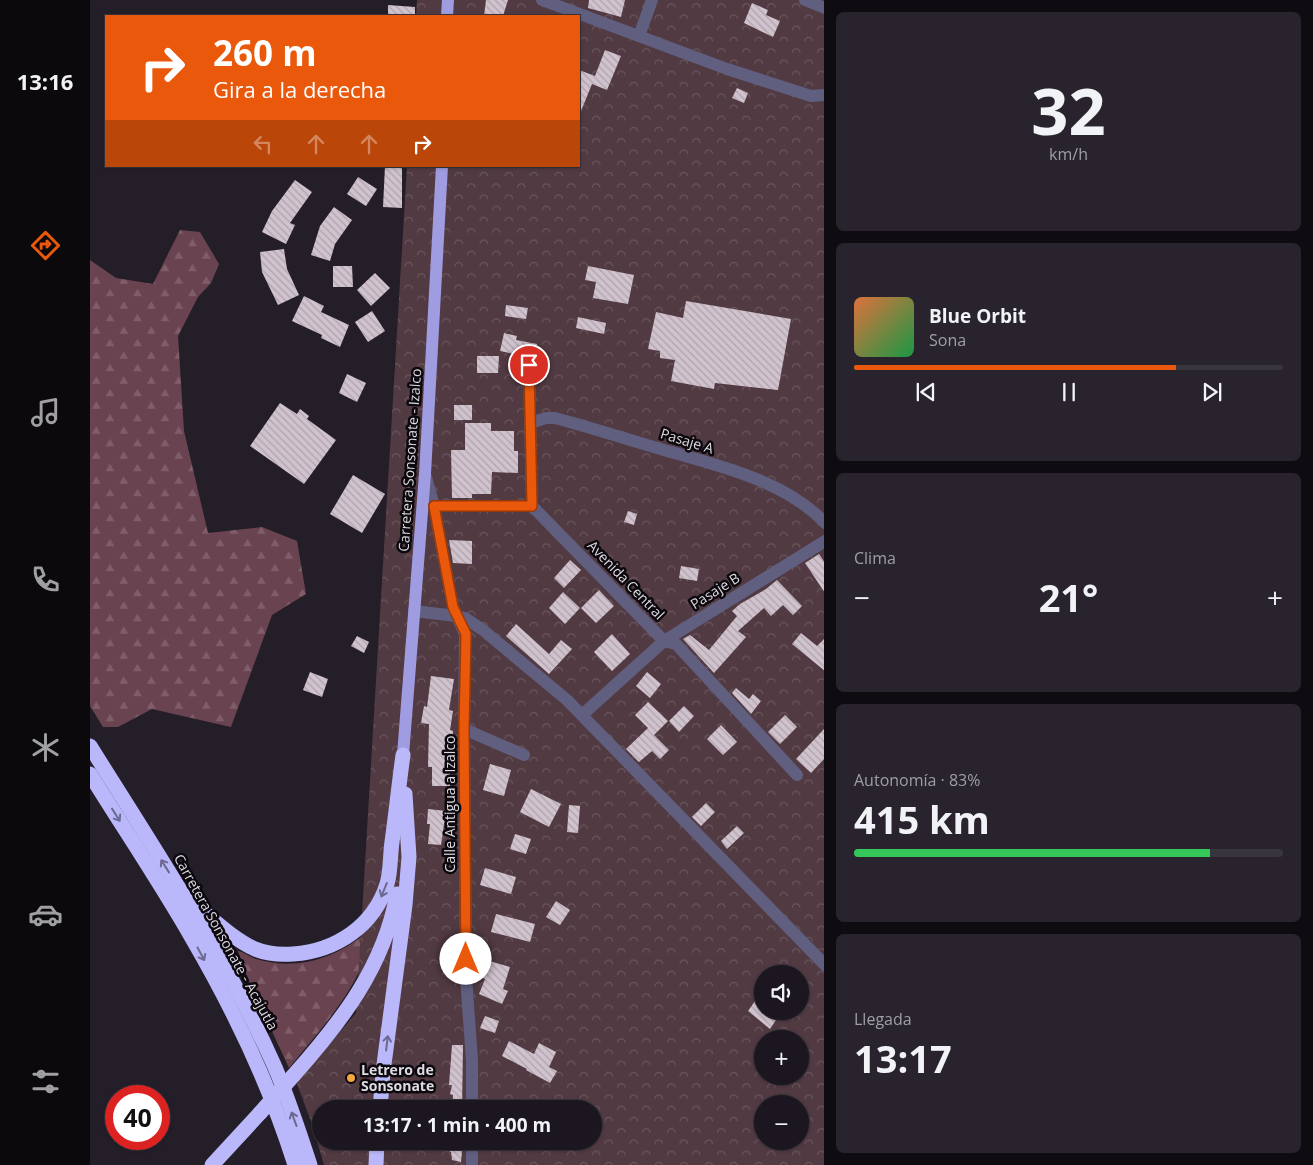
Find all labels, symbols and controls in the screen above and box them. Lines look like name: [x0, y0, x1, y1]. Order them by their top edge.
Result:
text: 260 m: [213, 29, 317, 76]
icon: right: [130, 35, 195, 100]
text: 13:16: [17, 66, 73, 96]
text: 32: [1031, 66, 1106, 154]
text: Gira a la derecha: [213, 74, 386, 104]
icon: left: [249, 130, 277, 158]
icon: ahead: [302, 130, 330, 158]
icon: ahead: [355, 130, 383, 158]
icon: right: [408, 130, 436, 158]
text: km/h: [1049, 143, 1088, 165]
icon: directions: [28, 228, 63, 263]
text: Blue Orbit: [929, 303, 1026, 329]
text: Sona: [929, 329, 966, 351]
pin: [508, 344, 550, 386]
icon: arrive: [515, 351, 543, 379]
street label: Carretera Sonsonate - Izalco: [394, 368, 425, 552]
icon: previous: [912, 378, 940, 406]
icon: pause: [1055, 378, 1083, 406]
icon: next: [1198, 378, 1226, 406]
icon: music: [28, 395, 63, 430]
street label: Pasaje A: [658, 423, 716, 458]
street label: Avenida Central: [584, 536, 669, 623]
text: Clima: [854, 547, 896, 569]
icon: phone: [28, 562, 63, 597]
street label: Pasaje B: [686, 568, 743, 613]
text: 21°: [1039, 571, 1098, 623]
text: −: [854, 578, 870, 616]
text: +: [1267, 578, 1283, 616]
icon: climate: [28, 730, 63, 765]
street label: Calle Antigua a Izalco: [440, 735, 459, 873]
text: Autonomía · 83%: [854, 769, 980, 791]
text: 415 km: [854, 793, 990, 845]
one-way arrow: [111, 808, 121, 822]
street label: Carretera Sonsonate - Acajutla: [170, 850, 283, 1033]
one-way arrow: [160, 859, 170, 873]
one-way arrow: [379, 882, 388, 897]
icon: car: [28, 897, 63, 932]
position arrow: [439, 932, 491, 984]
one-way arrow: [197, 946, 206, 961]
map controls: [754, 965, 809, 1150]
button: sound: [754, 965, 809, 1020]
text: Llegada: [854, 1008, 912, 1030]
button: +: [754, 1030, 809, 1085]
text: 13:17: [854, 1032, 952, 1084]
one-way arrow: [382, 1035, 392, 1051]
place label: Letrero de Sonsonate: [361, 1060, 434, 1095]
icon: filters: [28, 1064, 63, 1099]
marker: Letrero de Sonsonate: [345, 1072, 357, 1084]
speed limit sign: 40: [105, 1085, 170, 1150]
button: −: [754, 1095, 809, 1150]
one-way arrow: [289, 1112, 298, 1127]
text: 13:17 · 1 min · 400 m: [363, 1112, 551, 1138]

